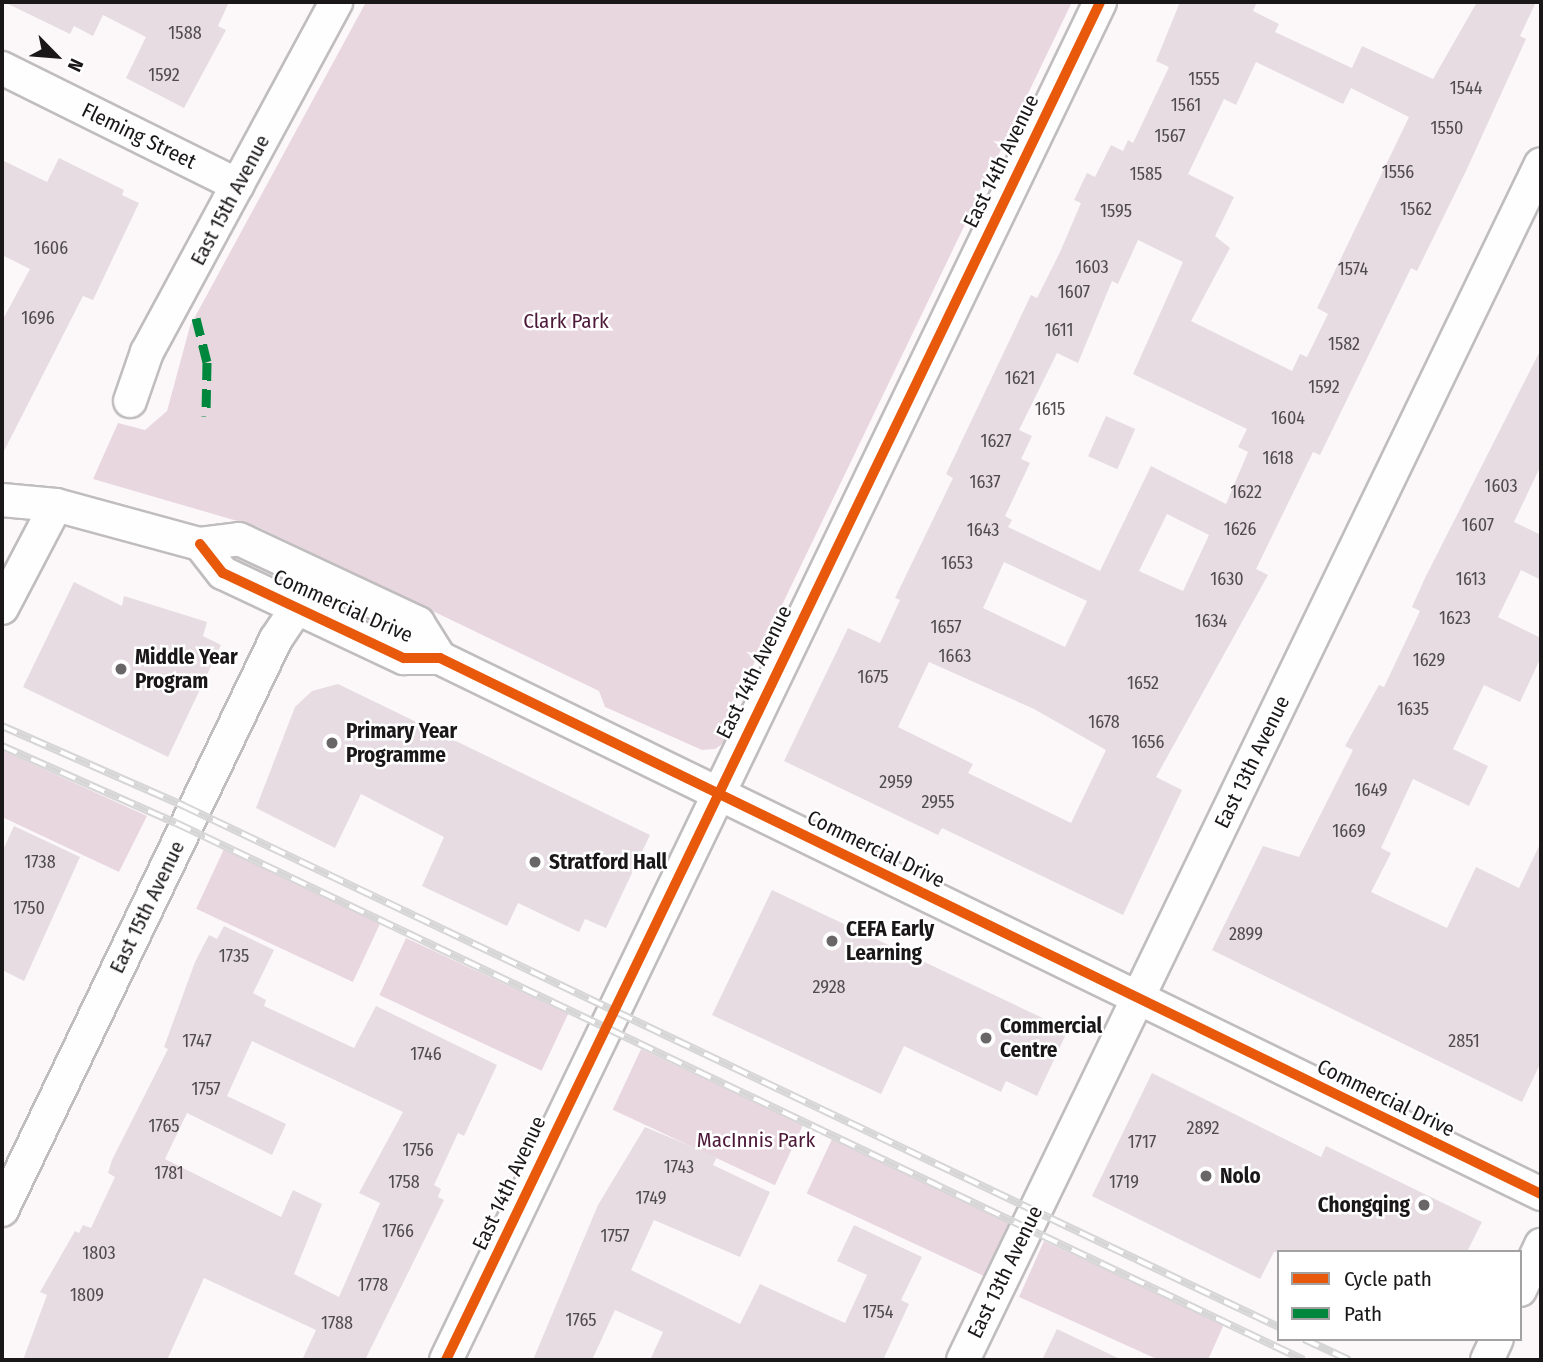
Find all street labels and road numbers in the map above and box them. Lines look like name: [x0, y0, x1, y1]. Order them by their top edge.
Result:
street label: East 14th Avenue: [958, 90, 1044, 232]
street label: Fleming Street: [78, 98, 200, 174]
street label: East 15th Avenue: [185, 130, 275, 270]
street label: Commercial Drive: [269, 564, 417, 648]
street label: East 14th Avenue: [711, 601, 797, 743]
street label: East 13th Avenue: [1209, 692, 1295, 832]
street label: Commercial Drive: [803, 805, 949, 893]
street label: East 15th Avenue: [104, 837, 190, 977]
street label: Commercial Drive: [1313, 1054, 1459, 1142]
street label: East 14th Avenue: [467, 1112, 551, 1254]
street label: East 13th Avenue: [962, 1202, 1048, 1342]

